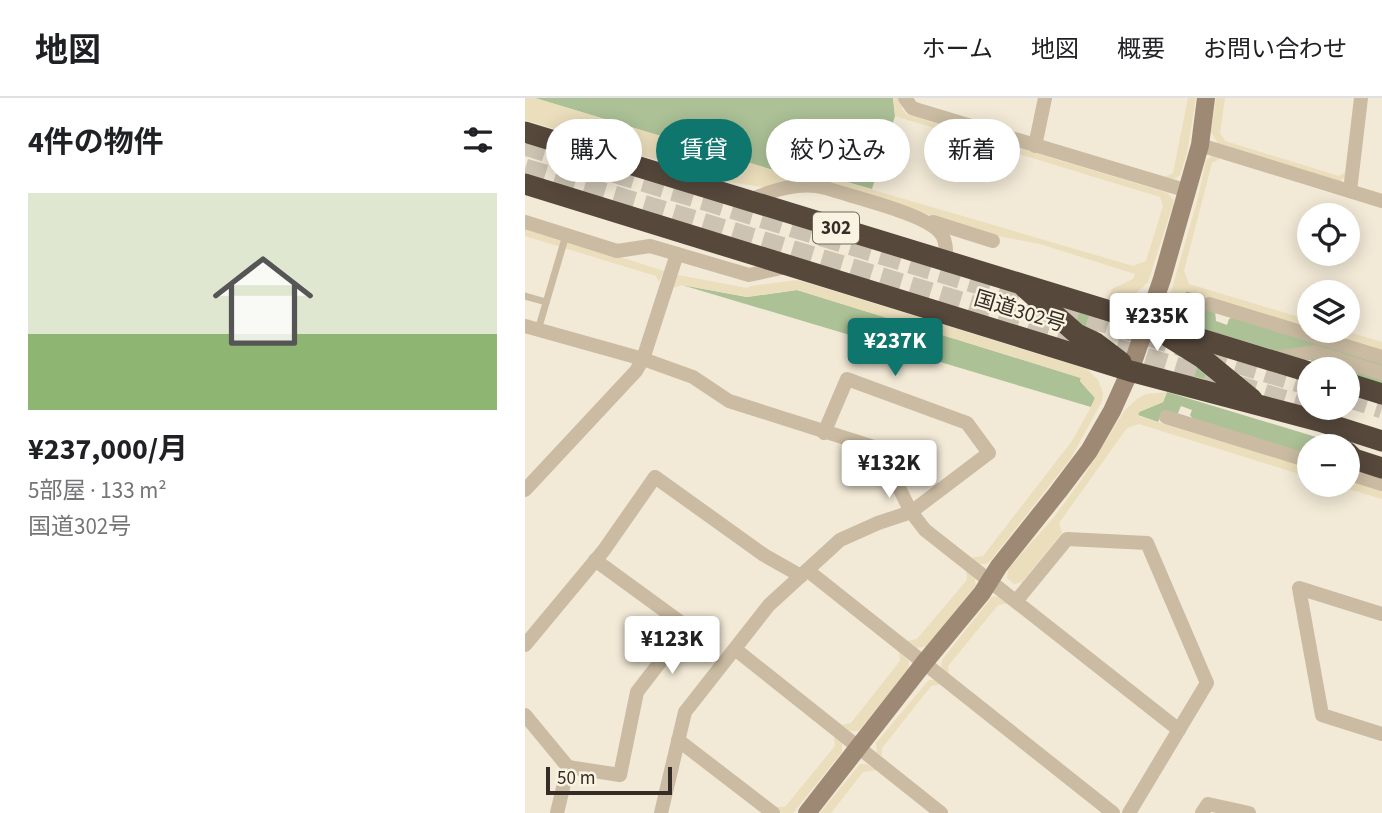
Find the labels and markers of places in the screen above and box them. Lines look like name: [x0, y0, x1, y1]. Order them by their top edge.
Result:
pin: ¥235K: [1108, 294, 1206, 353]
pin: ¥237K: [846, 318, 944, 378]
pin: ¥132K: [840, 440, 938, 500]
pin: ¥123K: [623, 616, 721, 676]

